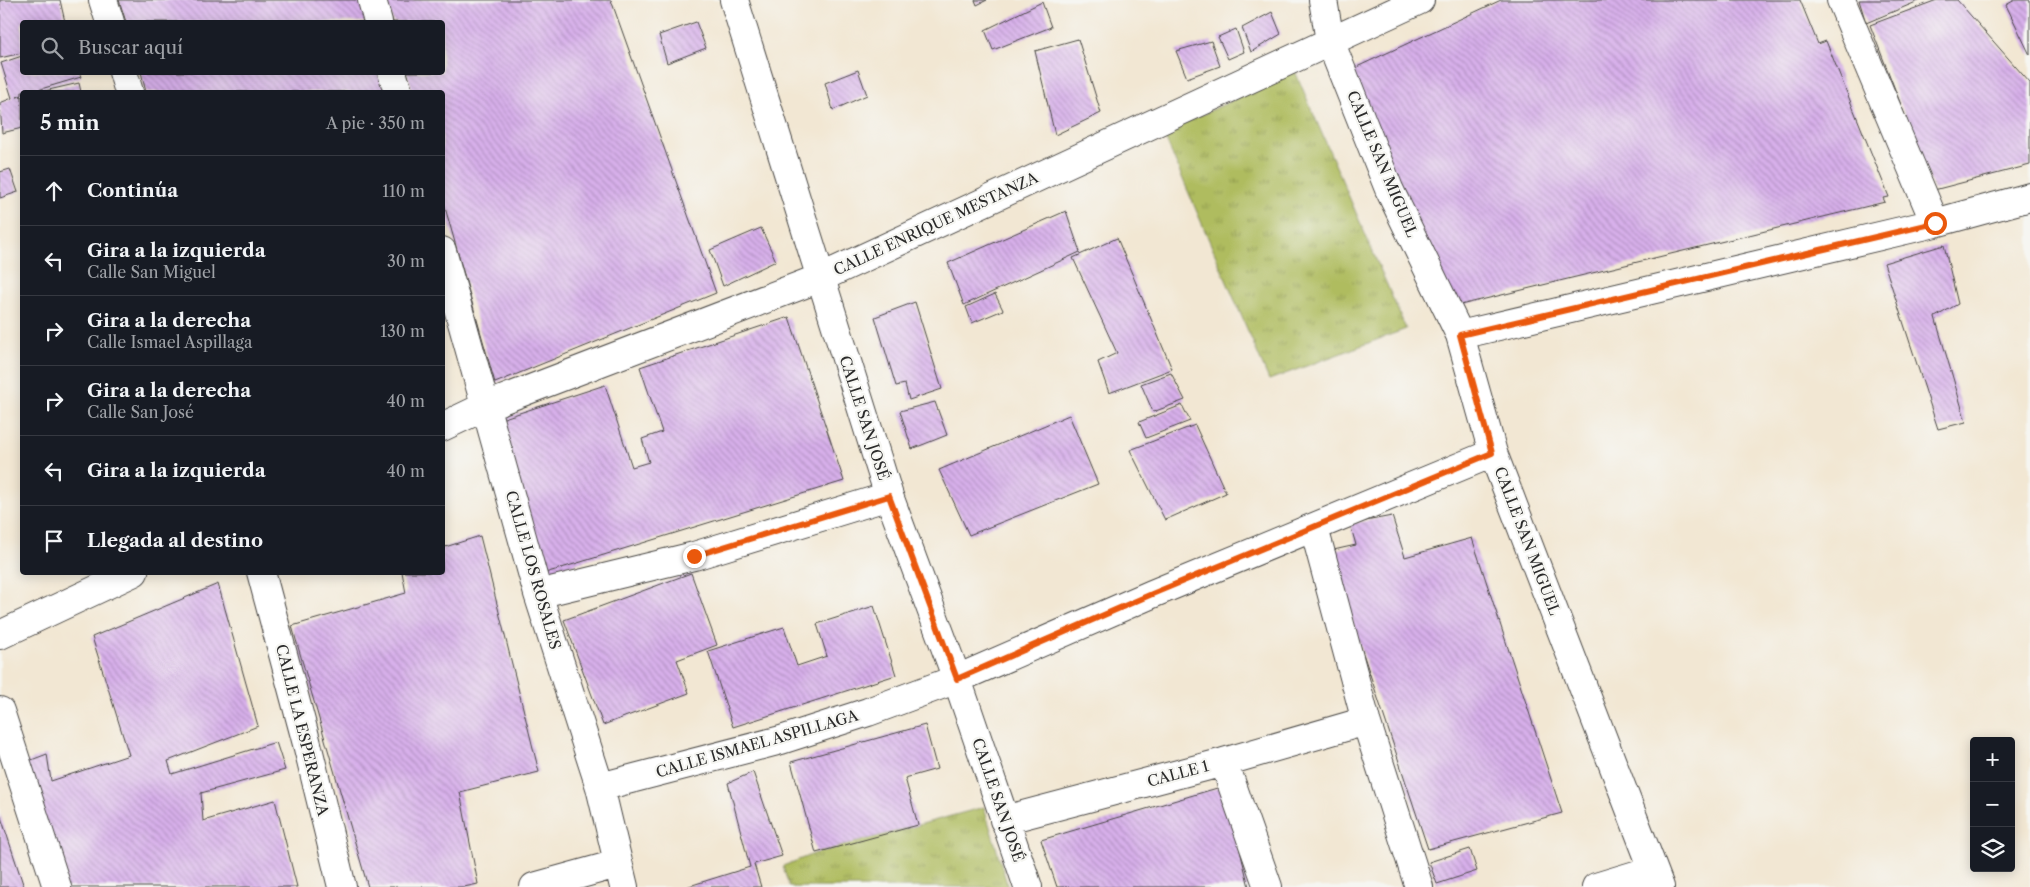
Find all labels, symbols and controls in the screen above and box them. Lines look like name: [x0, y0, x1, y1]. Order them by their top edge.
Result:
search box: [20, 20, 445, 75]
icon: search: [38, 34, 66, 62]
text: Buscar aquí: [78, 36, 183, 59]
street label: CALLE SAN MIGUEL: [1343, 88, 1422, 240]
text: 5 min: [40, 110, 100, 135]
text: A pie · 350 m: [326, 113, 425, 133]
street label: CALLE ENRIQUE MESTANZA: [831, 167, 1042, 279]
icon: ahead: [40, 177, 68, 205]
text: Continúa: [87, 179, 178, 202]
text: 110 m: [382, 181, 425, 201]
route start: [1924, 212, 1947, 235]
text: Gira a la izquierda: [87, 239, 266, 262]
icon: left: [40, 247, 68, 275]
text: 30 m: [387, 251, 425, 271]
text: Calle San Miguel: [87, 262, 216, 282]
text: Gira a la derecha: [87, 309, 251, 332]
icon: right: [40, 317, 68, 345]
text: 130 m: [380, 321, 425, 341]
text: Calle Ismael Aspillaga: [87, 332, 252, 352]
street label: CALLE SAN JOSÉ: [835, 353, 894, 483]
text: Gira a la derecha: [87, 379, 251, 402]
icon: right: [40, 387, 68, 415]
text: 40 m: [386, 391, 425, 411]
text: Calle San José: [87, 402, 194, 422]
icon: left: [40, 457, 68, 485]
text: Gira a la izquierda: [87, 459, 266, 482]
text: 40 m: [386, 461, 425, 481]
street label: CALLE SAN MIGUEL: [1490, 464, 1565, 618]
street label: CALLE LOS ROSALES: [502, 488, 565, 651]
icon: arrive: [40, 527, 68, 555]
text: Llegada al destino: [87, 529, 263, 552]
route end: [683, 545, 706, 568]
street label: CALLE LA ESPERANZA: [272, 642, 333, 819]
street label: CALLE ISMAEL ASPILLAGA: [654, 705, 861, 782]
street label: CALLE SAN JOSÉ: [968, 735, 1029, 864]
map controls: [1970, 737, 2015, 872]
button: +: [1970, 737, 2015, 782]
street label: CALLE 1: [1145, 756, 1211, 791]
button: −: [1970, 782, 2015, 827]
button: layers: [1970, 827, 2015, 872]

